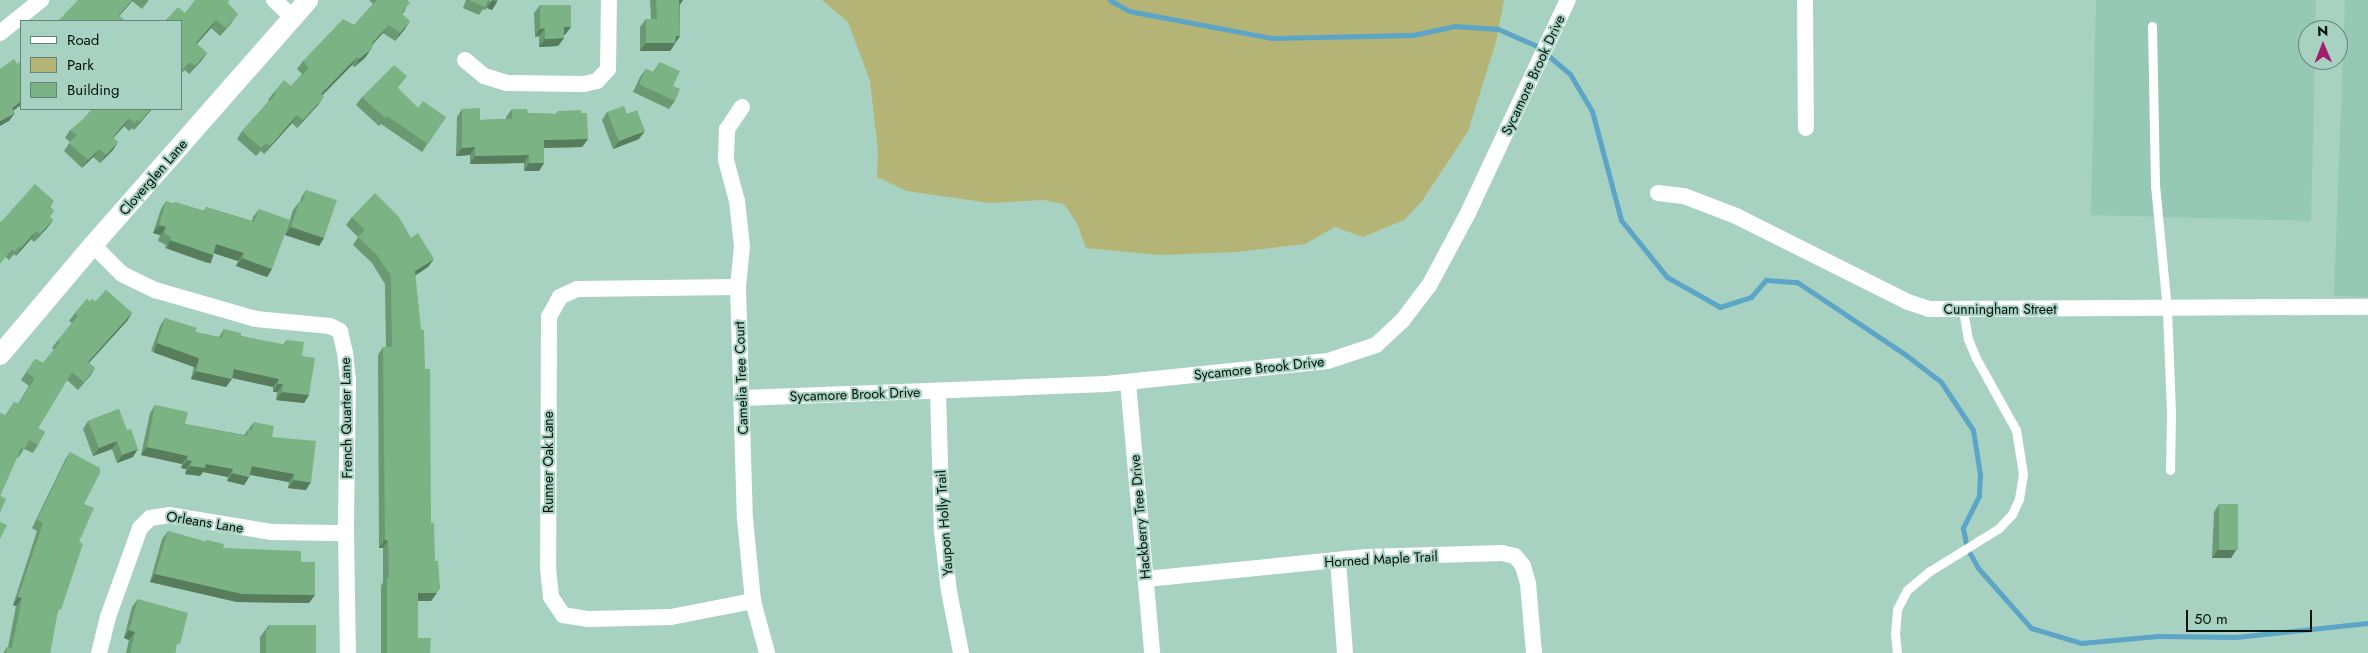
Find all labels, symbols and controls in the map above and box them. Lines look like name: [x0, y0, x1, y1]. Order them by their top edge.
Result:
street label: Sycamore Brook Drive: [1498, 12, 1568, 138]
legend: [20, 20, 182, 110]
north arrow: [2298, 20, 2348, 70]
text: N: [2317, 21, 2328, 41]
text: Road: [67, 29, 99, 51]
text: Park: [67, 54, 94, 76]
text: Building: [67, 79, 119, 101]
street label: Cloverglen Lane: [115, 135, 191, 219]
street label: Cunningham Street: [1943, 301, 2057, 317]
street label: Camelia Tree Court: [731, 321, 751, 435]
street label: Sycamore Brook Drive: [1193, 353, 1325, 383]
street label: French Quarter Lane: [337, 357, 355, 479]
street label: Sycamore Brook Drive: [789, 383, 921, 405]
street label: Runner Oak Lane: [540, 411, 556, 513]
street label: Hackberry Tree Drive: [1126, 454, 1154, 580]
street label: Yaupon Holly Trail: [932, 470, 956, 576]
street label: Orleans Lane: [165, 508, 245, 536]
street label: Horned Maple Trail: [1324, 548, 1438, 570]
scale bar: [2188, 600, 2314, 632]
text: 50 m: [2194, 608, 2228, 630]

